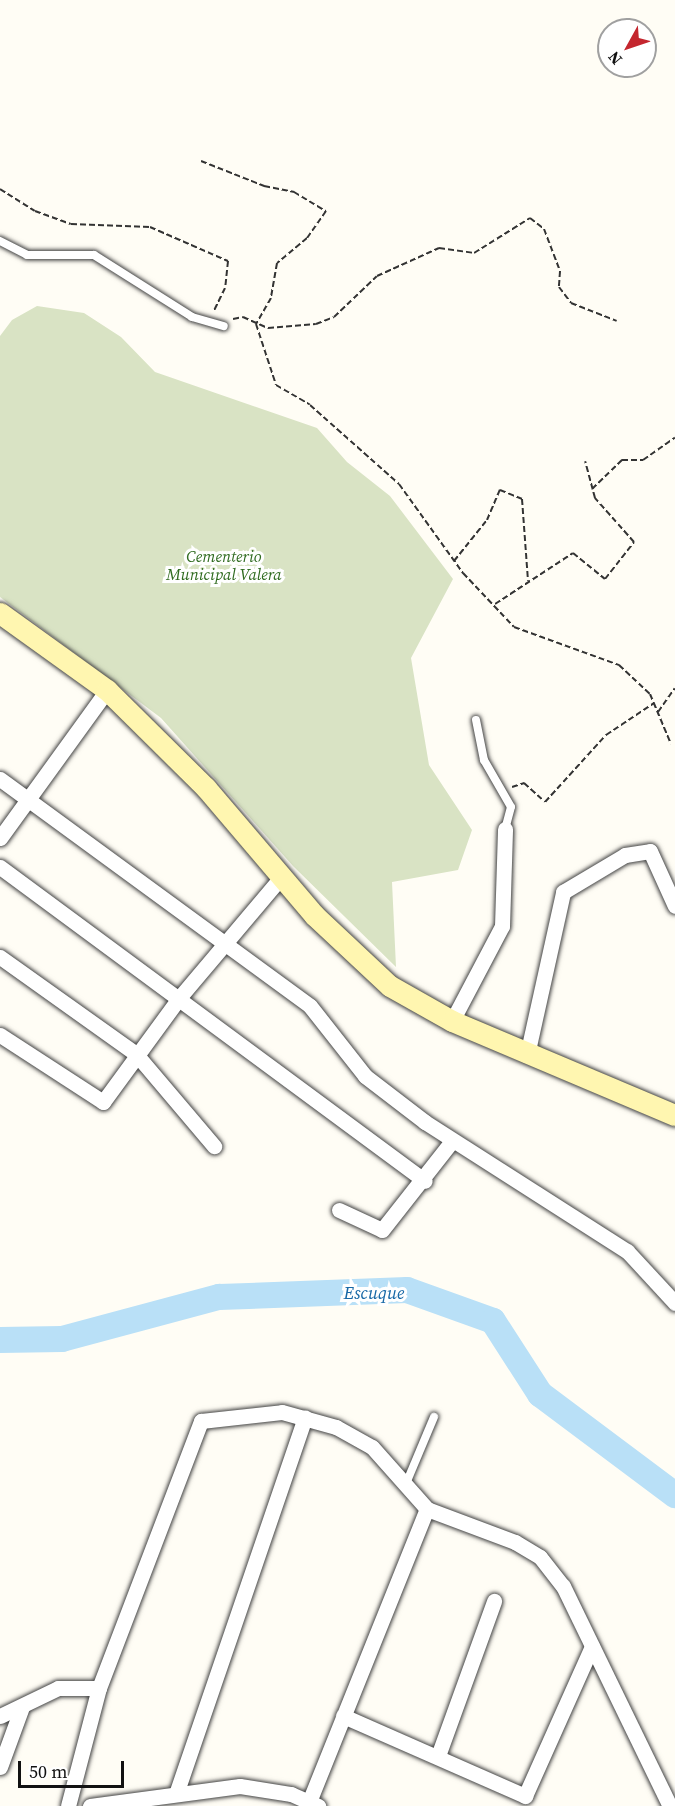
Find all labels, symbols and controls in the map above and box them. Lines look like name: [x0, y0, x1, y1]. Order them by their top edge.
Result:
north arrow: [597, 18, 657, 78]
text: N: [603, 47, 627, 70]
park label: Cementerio Municipal Valera: [166, 546, 282, 584]
water label: Escuque: [344, 1282, 404, 1304]
scale bar: [21, 1749, 128, 1787]
text: 50 m: [29, 1759, 67, 1784]

